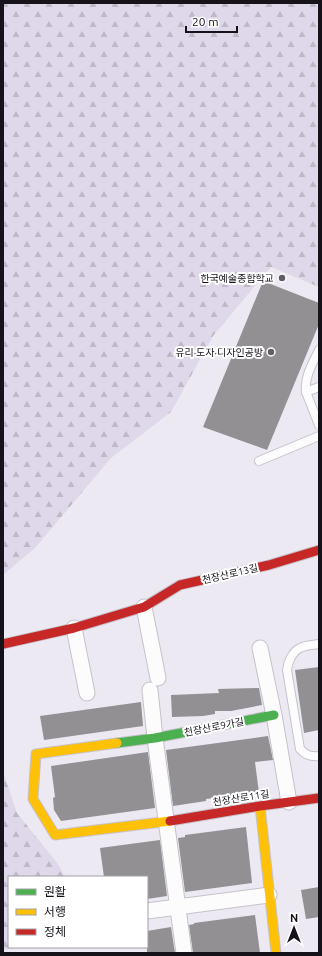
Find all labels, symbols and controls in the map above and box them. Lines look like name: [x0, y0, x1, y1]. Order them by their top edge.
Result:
scale bar: [186, 8, 237, 34]
text: 20 m: [192, 15, 219, 28]
place label: 한국예술종합학교: [200, 273, 274, 284]
marker: 한국예술종합학교: [277, 273, 287, 283]
place label: 유리·도자·디자인공방: [175, 347, 263, 358]
marker: 유리·도자·디자인공방: [266, 347, 276, 357]
street label: 천장산로13길: [201, 562, 259, 586]
street label: 천장산로9가길: [183, 716, 245, 738]
street label: 천장산로11길: [212, 788, 270, 808]
legend: [8, 876, 148, 948]
text: 원활: [44, 885, 66, 898]
text: 서행: [44, 905, 66, 918]
north arrow: [274, 908, 314, 948]
text: N: [290, 912, 298, 924]
text: 정체: [44, 925, 66, 938]

